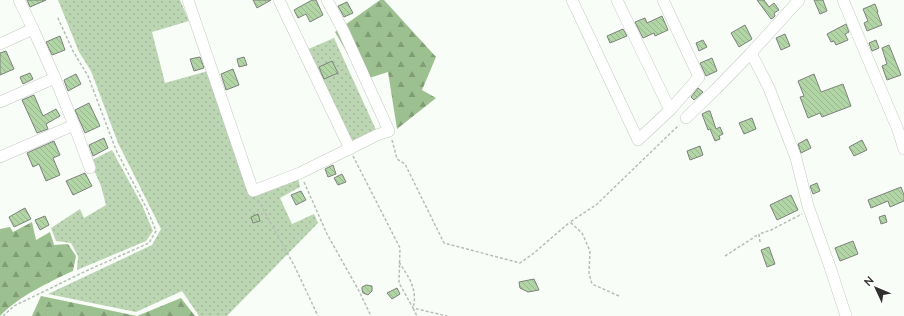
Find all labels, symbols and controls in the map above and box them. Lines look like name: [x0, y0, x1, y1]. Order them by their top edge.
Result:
north arrow: [856, 268, 896, 308]
text: N: [861, 273, 877, 290]

